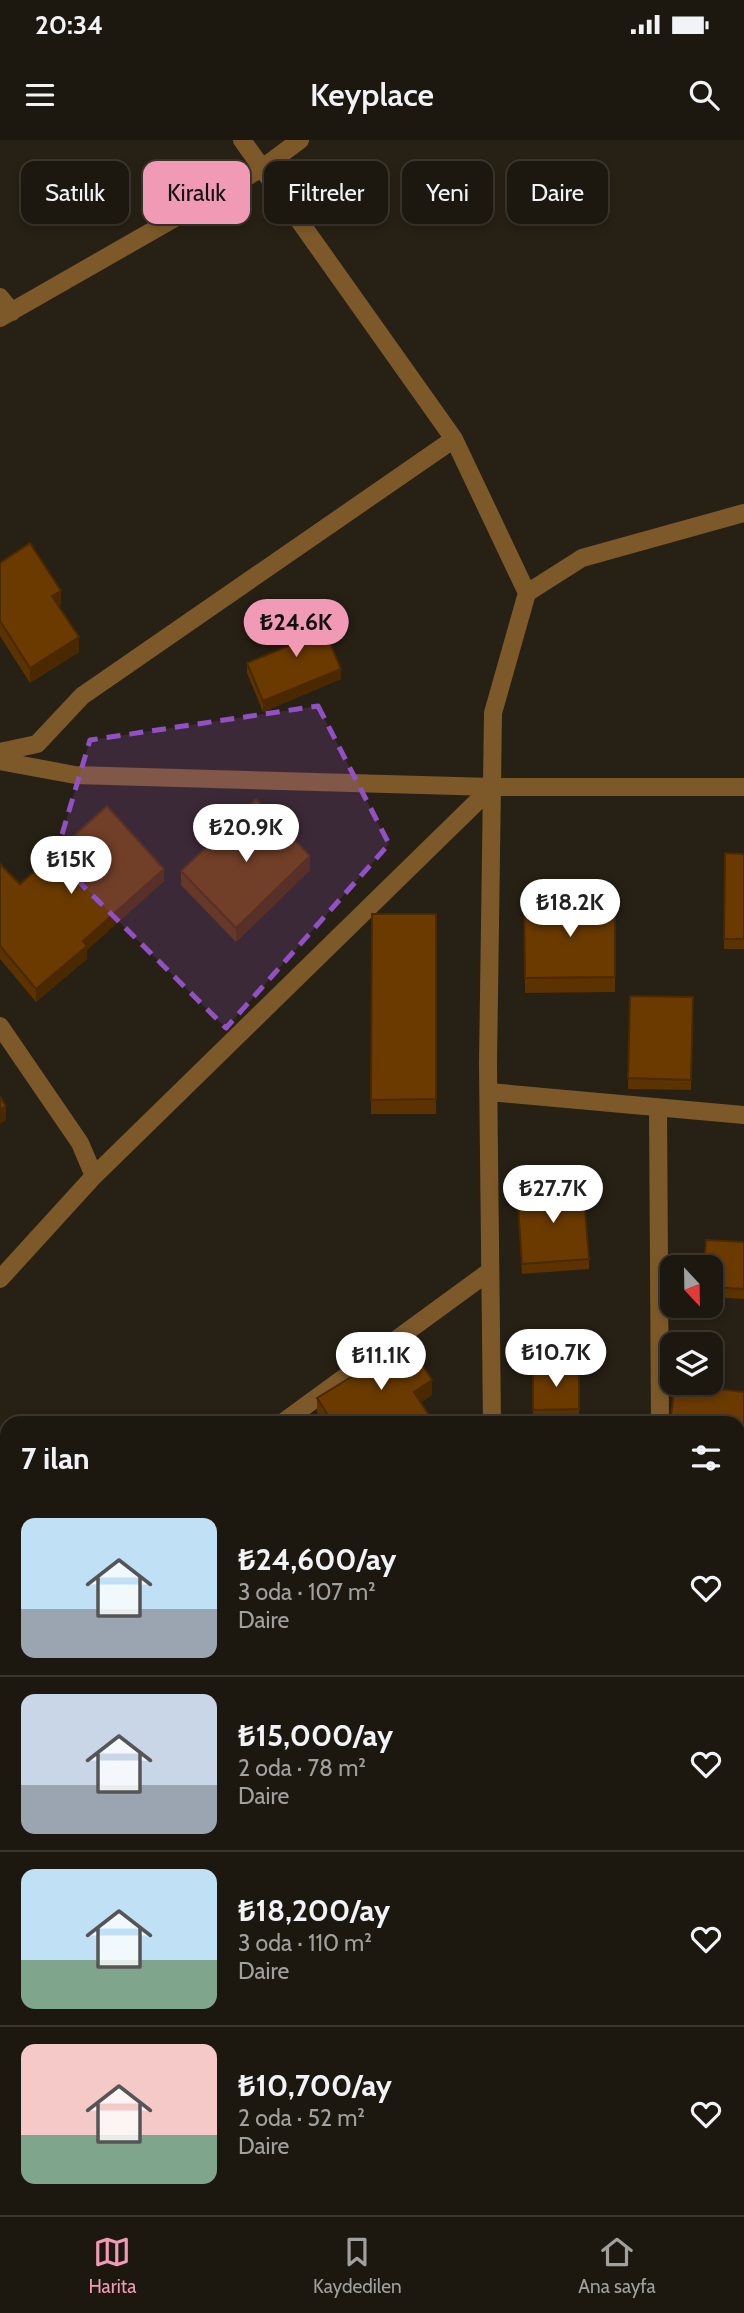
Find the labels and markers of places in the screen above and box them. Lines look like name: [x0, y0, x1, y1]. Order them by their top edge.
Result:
pin: ₺24.6K: [239, 600, 353, 659]
pin: ₺20.9K: [189, 804, 303, 864]
pin: ₺15K: [30, 836, 112, 896]
pin: ₺18.2K: [513, 880, 627, 939]
pin: ₺27.7K: [496, 1166, 610, 1225]
pin: ₺10.7K: [499, 1330, 613, 1389]
pin: ₺11.1K: [324, 1332, 438, 1392]

